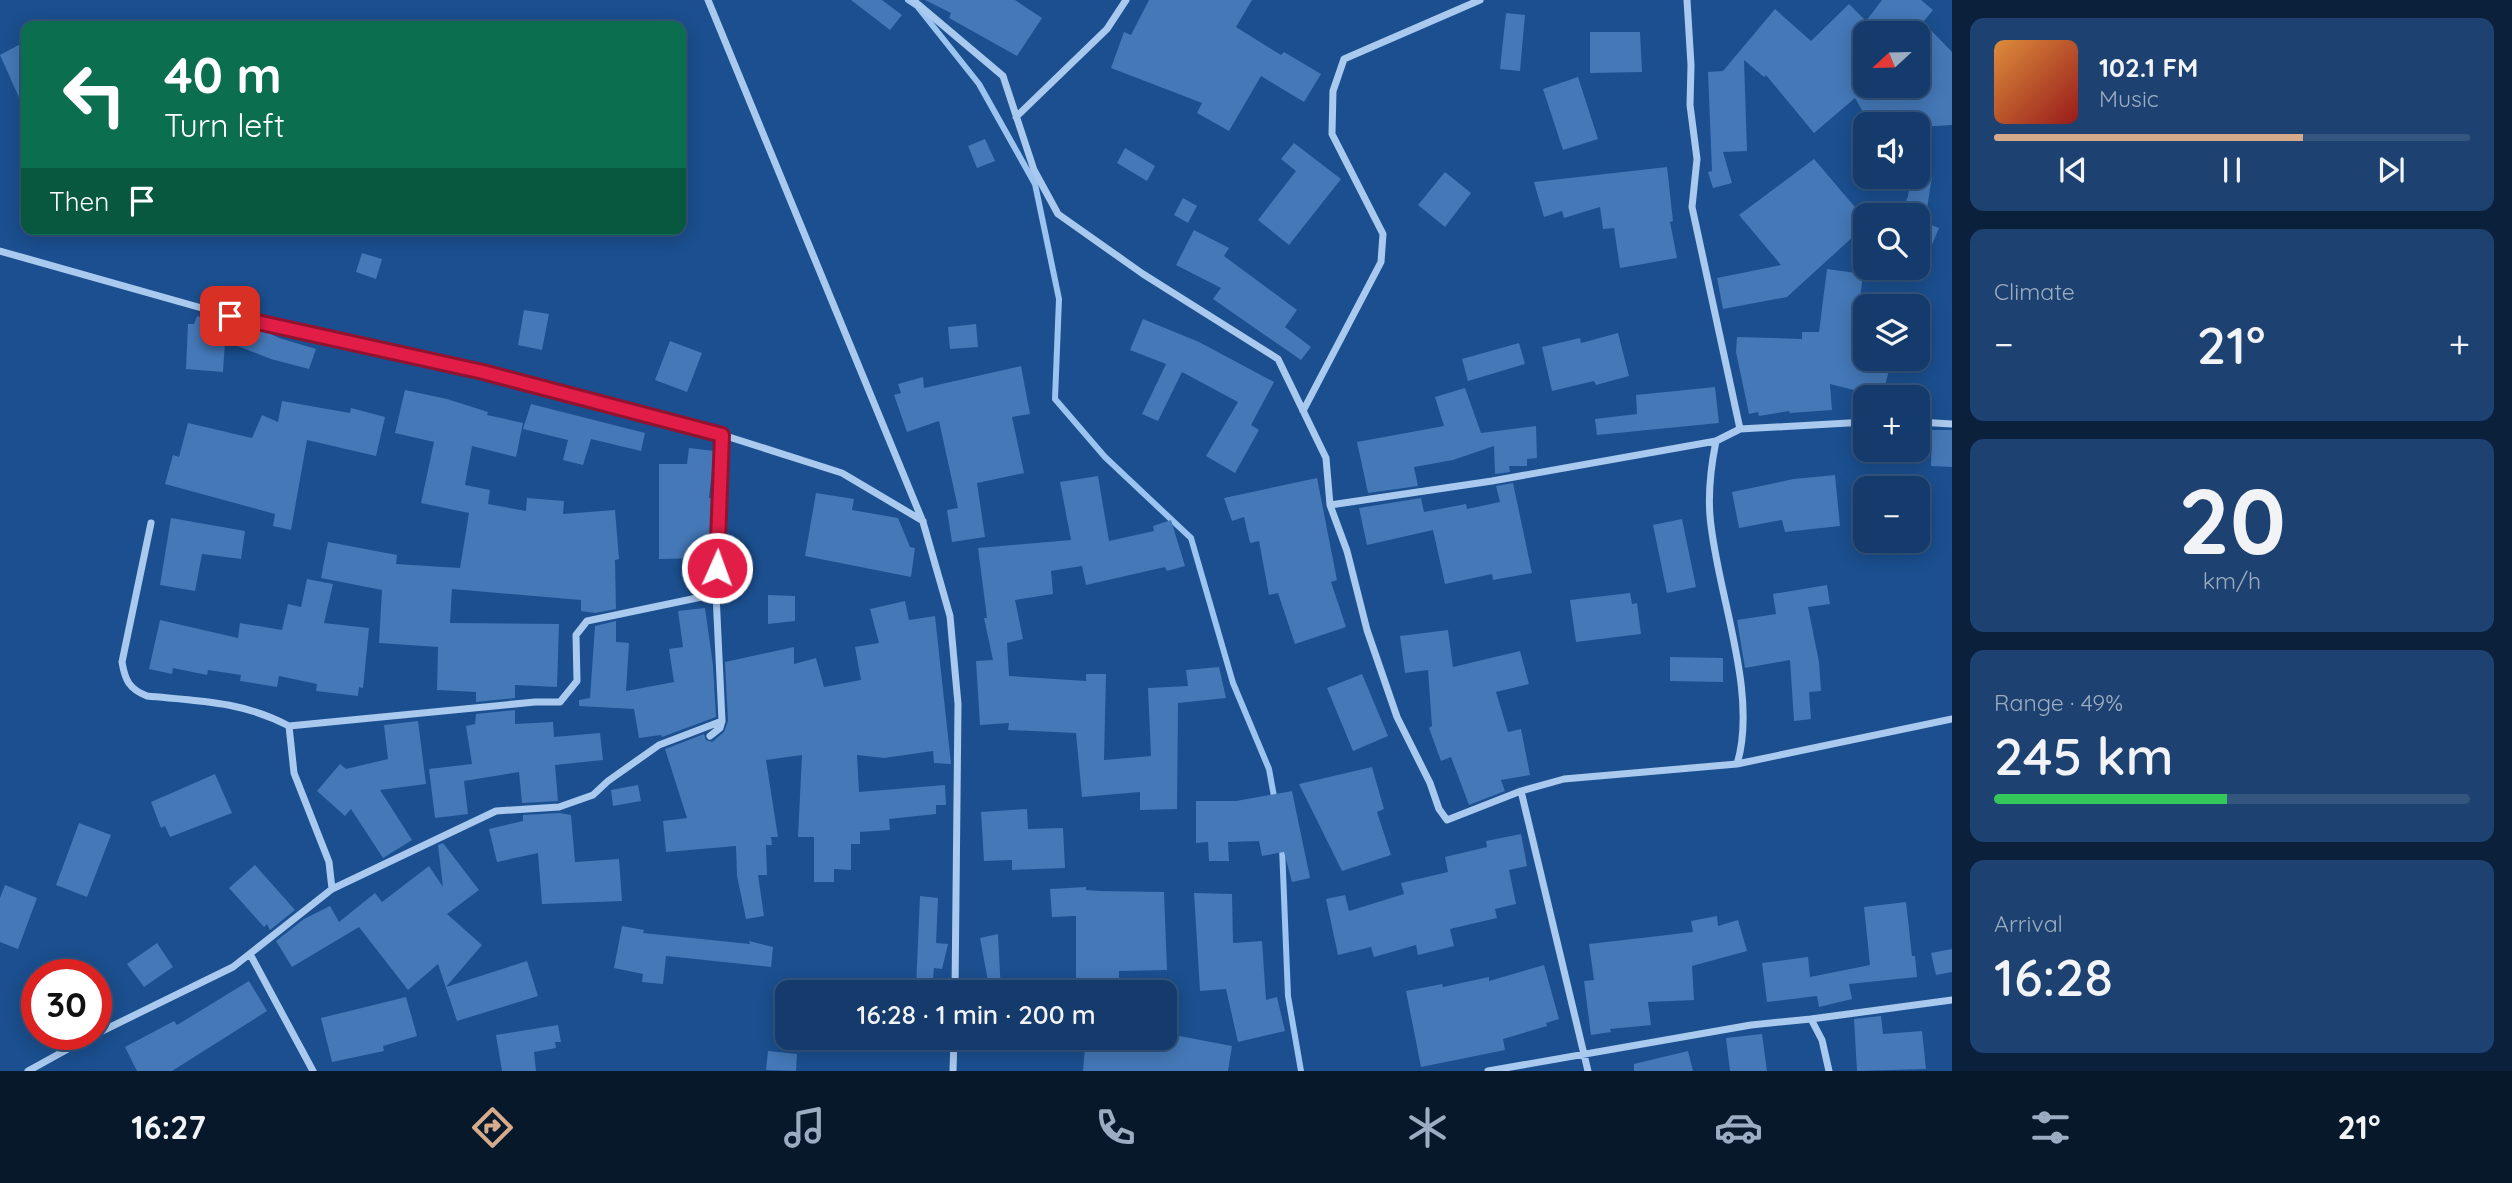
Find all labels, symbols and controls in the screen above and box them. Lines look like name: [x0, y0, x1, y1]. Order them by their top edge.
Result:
north arrow: [1853, 21, 1930, 98]
map controls: [1853, 21, 1930, 553]
text: 40 m: [164, 44, 282, 105]
icon: left: [49, 49, 140, 140]
text: 102.1 FM: [2099, 51, 2198, 84]
text: Music: [2099, 84, 2159, 113]
text: Turn left: [164, 105, 285, 145]
button: sound: [1853, 112, 1930, 189]
icon: previous: [2054, 151, 2092, 189]
icon: pause: [2213, 151, 2251, 189]
icon: next: [2372, 151, 2410, 189]
icon: arrive: [123, 182, 161, 220]
text: Then: [49, 185, 109, 218]
button: search: [1853, 203, 1930, 280]
text: Climate: [1994, 277, 2075, 306]
pin: [200, 286, 260, 346]
button: layers: [1853, 294, 1930, 371]
icon: arrive: [211, 297, 249, 335]
text: 21°: [2197, 312, 2265, 377]
text: −: [1994, 320, 2014, 368]
text: +: [2449, 320, 2470, 368]
button: +: [1853, 385, 1930, 462]
text: 20: [2178, 463, 2286, 577]
button: −: [1853, 476, 1930, 553]
position arrow: [680, 531, 754, 605]
text: km/h: [2203, 566, 2261, 595]
text: Range · 49%: [1994, 688, 2123, 717]
text: 245 km: [1994, 723, 2173, 788]
text: Arrival: [1994, 909, 2063, 938]
text: 16:28: [1994, 944, 2113, 1009]
speed limit sign: 30: [21, 959, 112, 1050]
text: 16:28 · 1 min · 200 m: [856, 998, 1096, 1031]
icon: directions: [468, 1103, 517, 1152]
icon: music: [780, 1103, 829, 1152]
icon: phone: [1091, 1103, 1140, 1152]
icon: climate: [1403, 1103, 1452, 1152]
icon: car: [1714, 1103, 1763, 1152]
icon: filters: [2026, 1103, 2075, 1152]
text: 16:27: [131, 1107, 206, 1147]
text: 21°: [2337, 1107, 2381, 1147]

